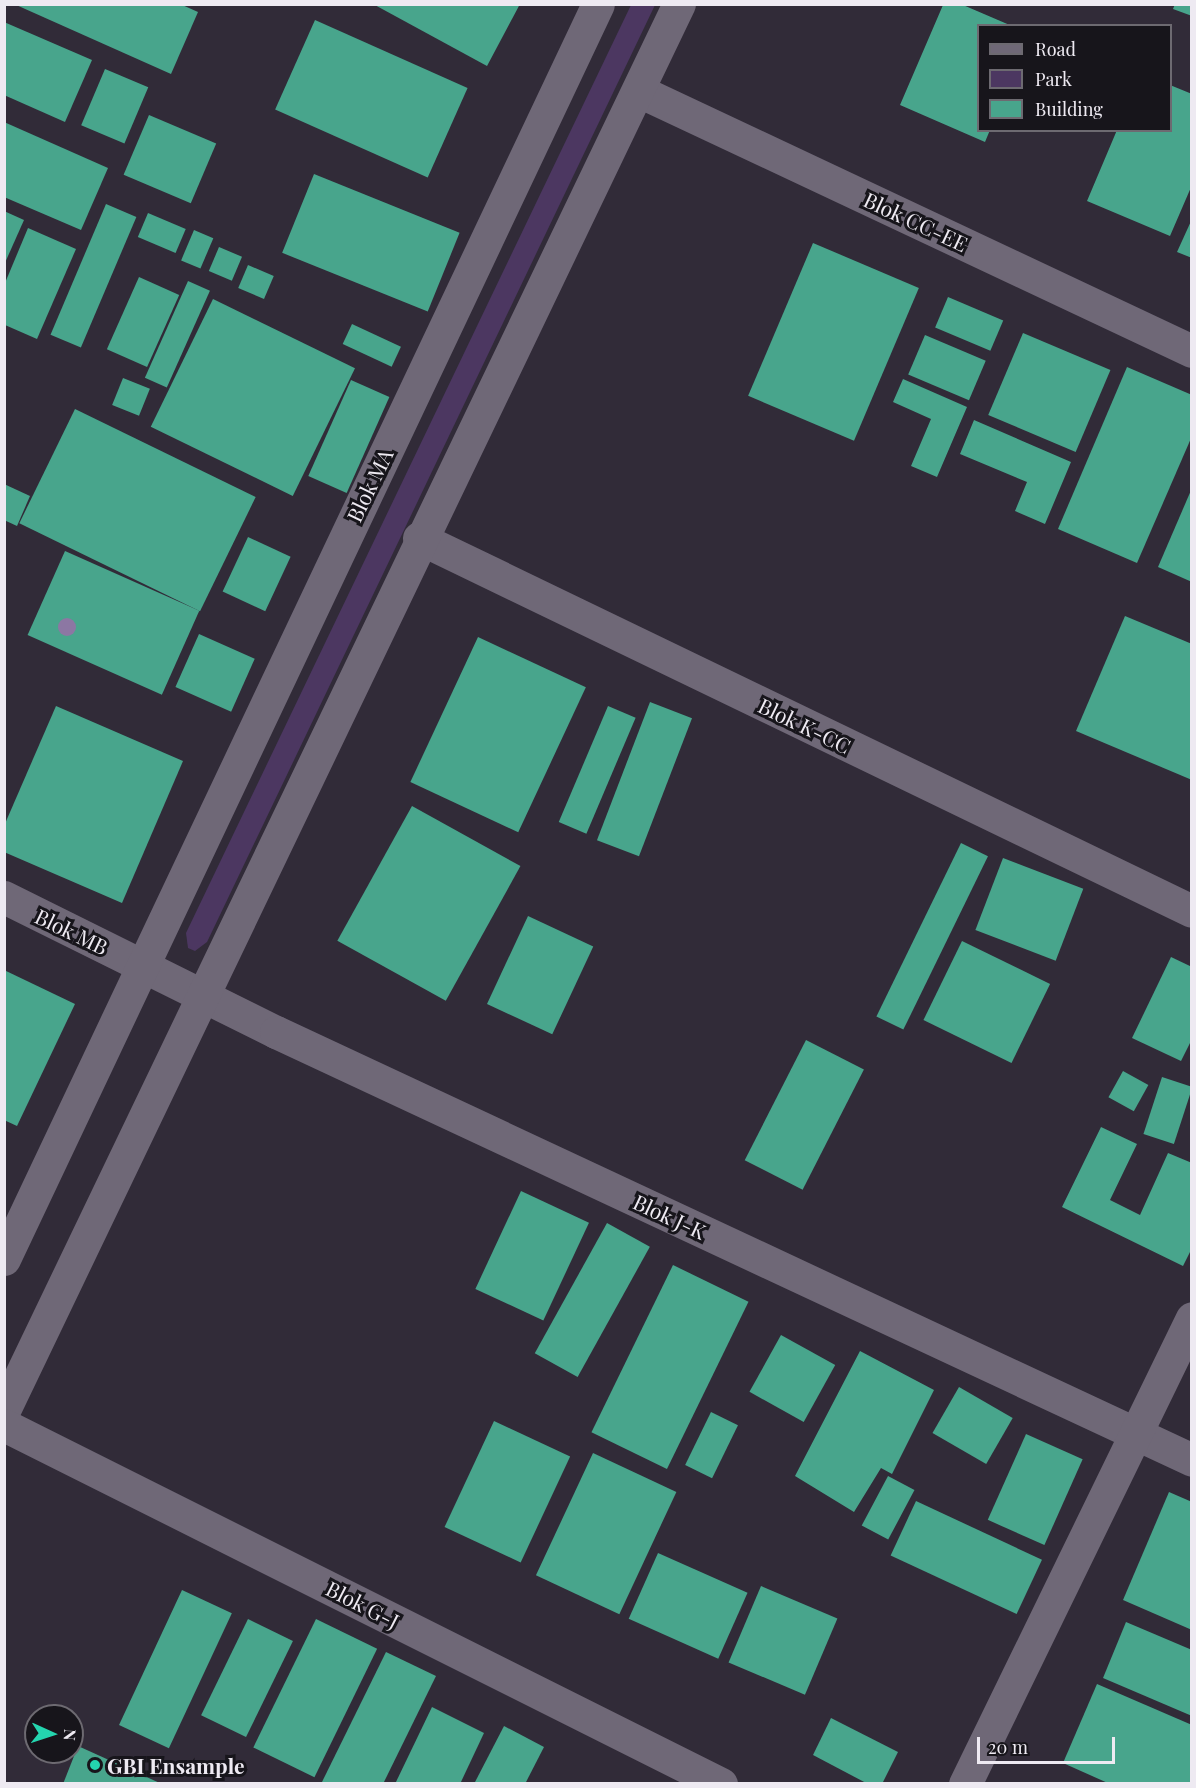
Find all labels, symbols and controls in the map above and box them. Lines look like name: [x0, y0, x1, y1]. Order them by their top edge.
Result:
legend: [977, 24, 1172, 132]
text: Road: [1035, 37, 1076, 61]
text: Park: [1035, 67, 1072, 91]
text: Building: [1035, 97, 1103, 121]
street label: Blok CC-EE: [860, 186, 972, 256]
street label: Blok MA: [341, 444, 397, 526]
street label: Blok K-CC: [755, 692, 855, 758]
street label: Blok MB: [31, 903, 113, 959]
street label: Blok J-K: [630, 1188, 710, 1244]
street label: Blok G-J: [322, 1575, 404, 1633]
north arrow: [24, 1704, 84, 1764]
scale bar: [980, 1725, 1118, 1763]
text: N: [60, 1729, 81, 1741]
text: 20 m: [988, 1735, 1028, 1759]
place label: GBI Ensample: [107, 1752, 245, 1778]
marker: GBI Ensample: [88, 1758, 102, 1772]

